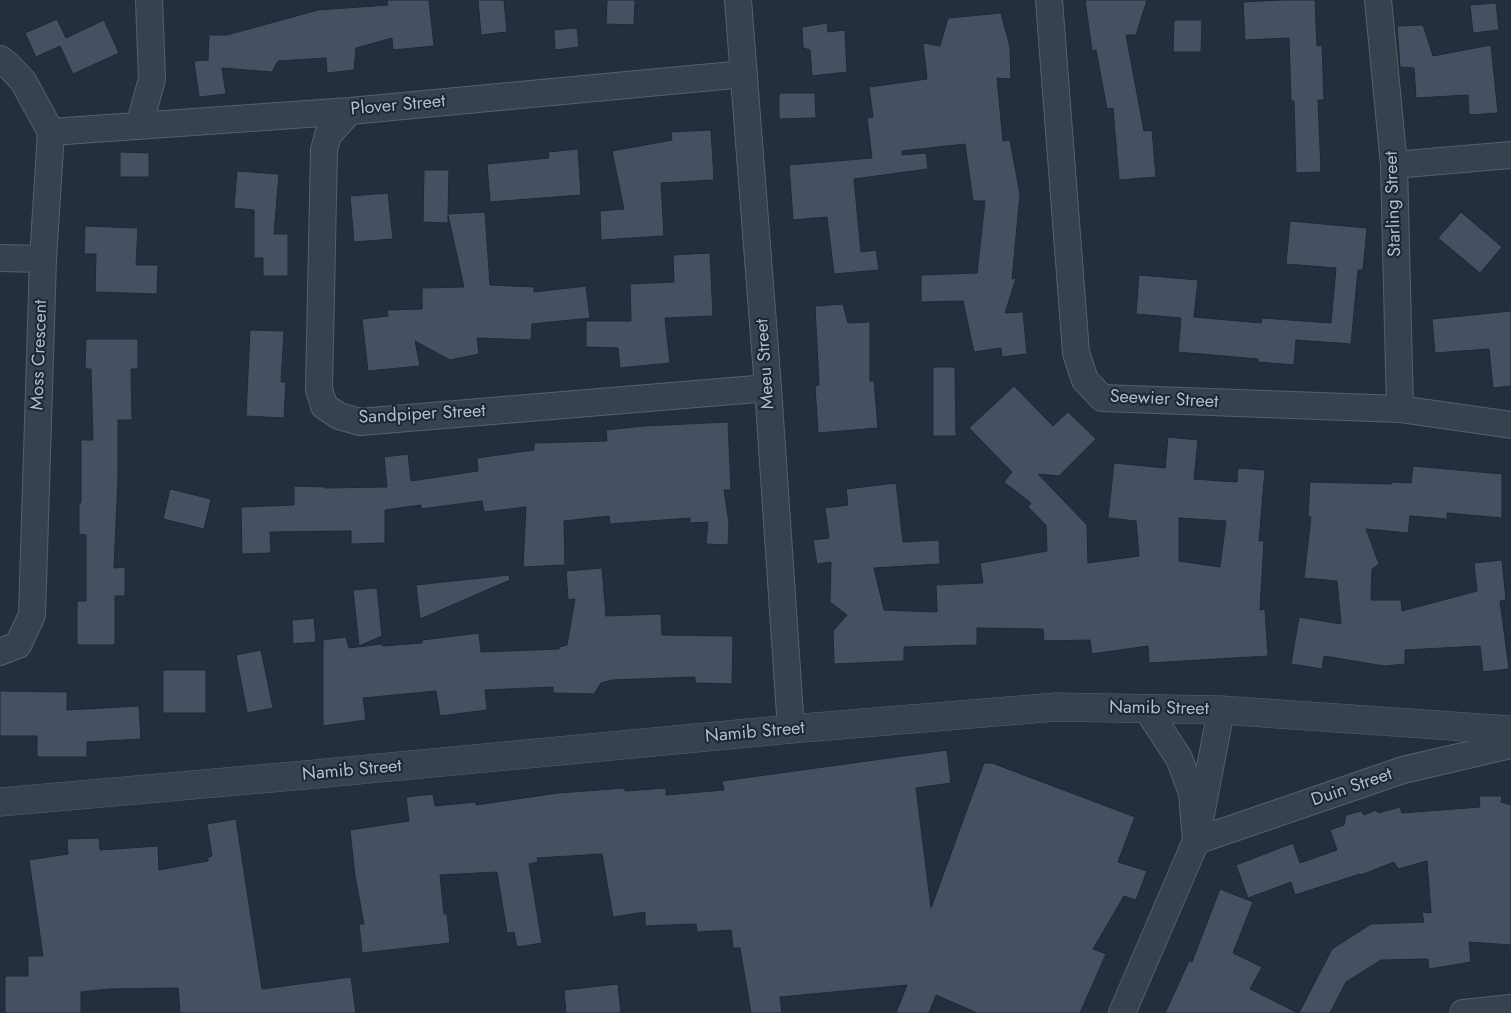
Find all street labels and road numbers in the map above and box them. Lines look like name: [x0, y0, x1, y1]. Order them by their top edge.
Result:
street label: Plover Street: [350, 91, 446, 121]
street label: Starling Street: [1381, 151, 1407, 257]
street label: Moss Crescent: [27, 299, 53, 411]
street label: Meeu Street: [752, 318, 780, 410]
street label: Seewier Street: [1109, 386, 1219, 414]
street label: Sandpiper Street: [358, 401, 486, 429]
street label: Namib Street: [1109, 697, 1209, 721]
street label: Namib Street: [704, 718, 806, 748]
street label: Namib Street: [301, 756, 403, 786]
street label: Duin Street: [1309, 764, 1395, 812]

